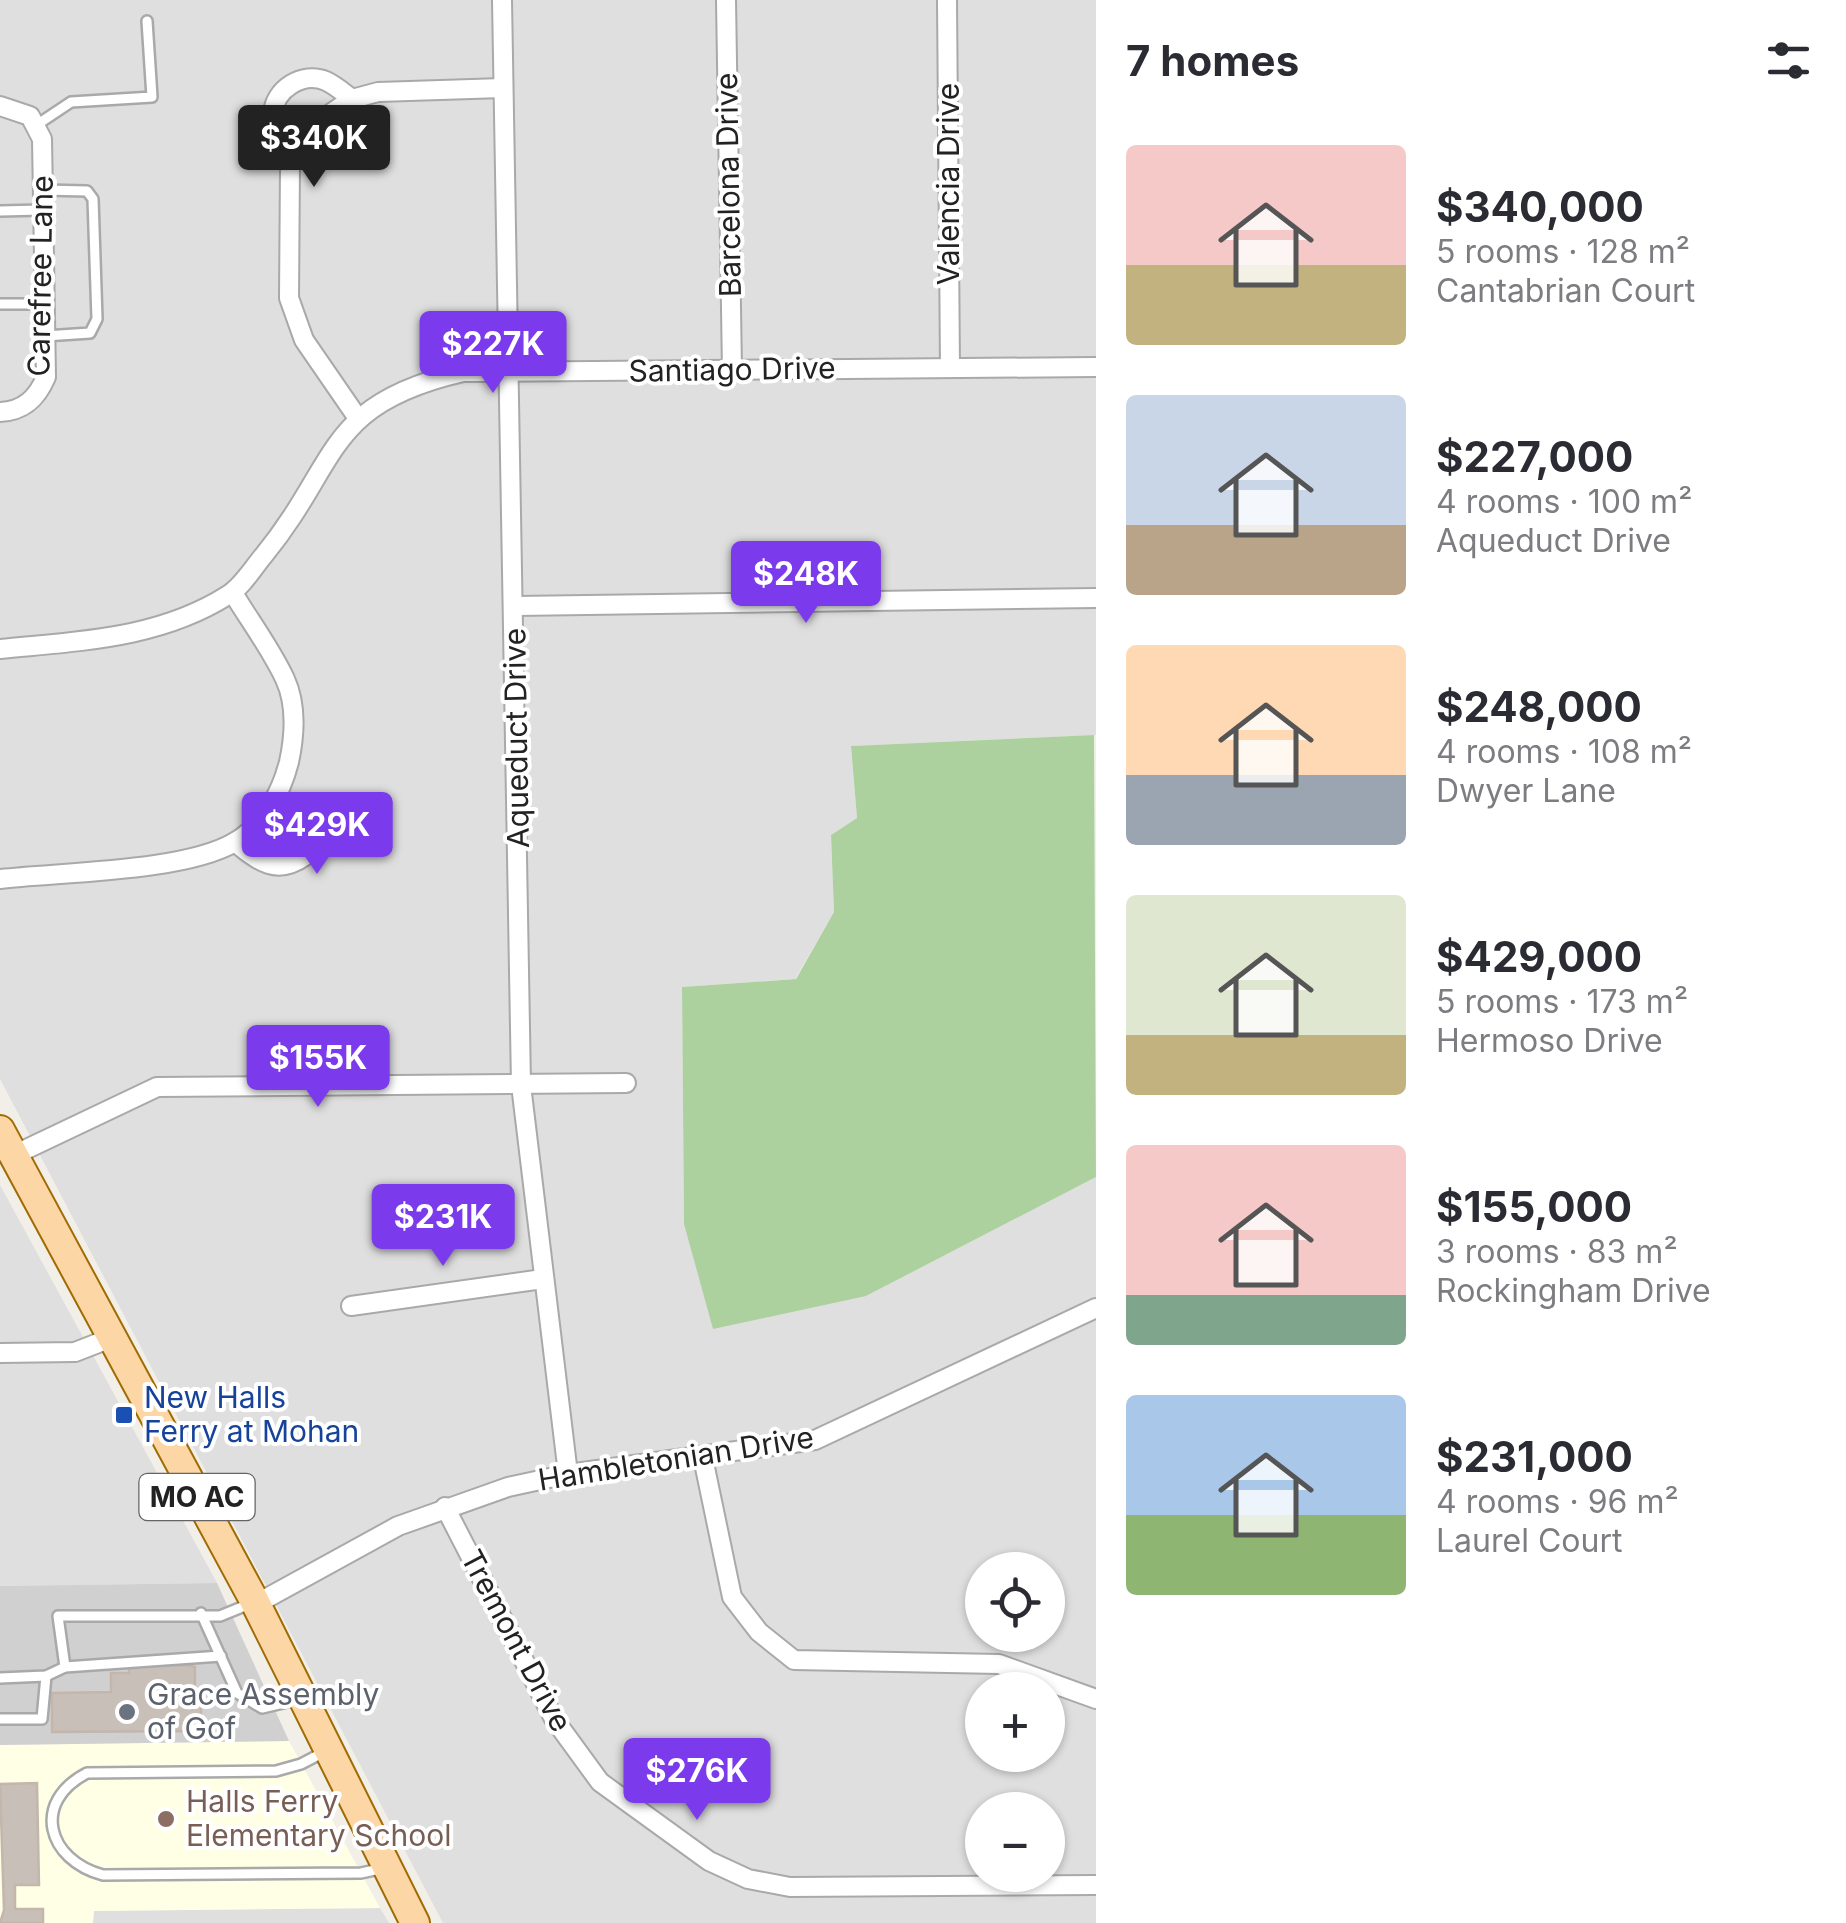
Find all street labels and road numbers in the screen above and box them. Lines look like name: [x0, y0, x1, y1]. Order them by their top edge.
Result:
street label: Barcelona Drive: [708, 72, 748, 298]
street label: Valencia Drive: [930, 83, 966, 285]
street label: Carefree Lane: [20, 175, 60, 377]
street label: Santiago Drive: [628, 349, 836, 389]
street label: Aqueduct Drive: [496, 628, 536, 848]
street label: Hambletonian Drive: [535, 1418, 816, 1498]
road number: MO AC: [140, 1474, 254, 1520]
street label: Tremont Drive: [454, 1544, 580, 1738]

